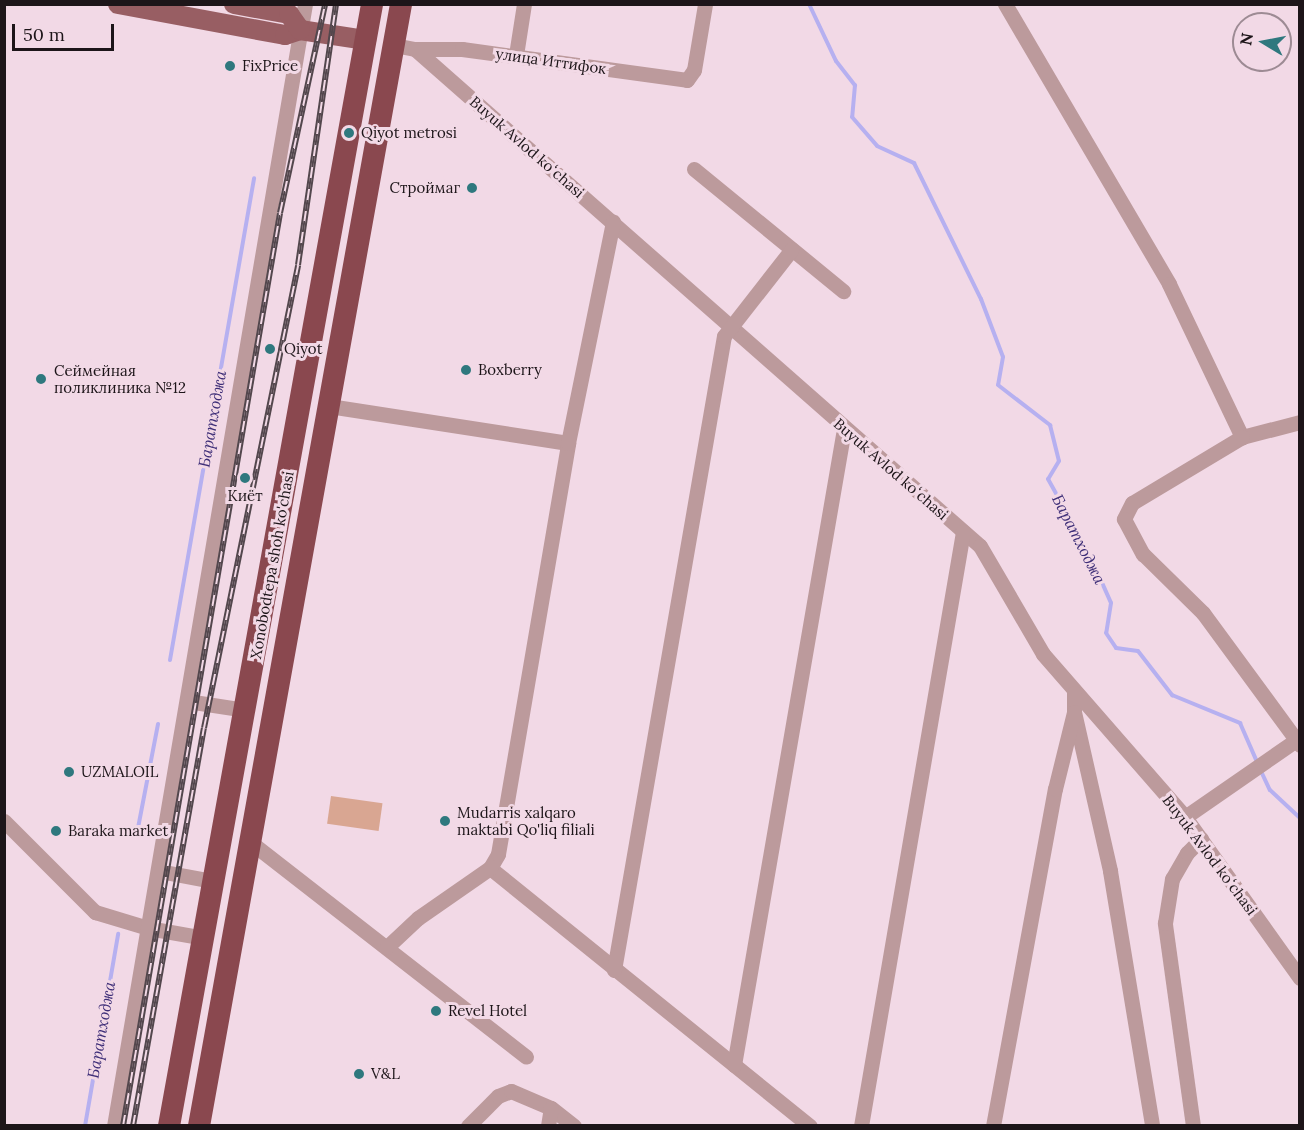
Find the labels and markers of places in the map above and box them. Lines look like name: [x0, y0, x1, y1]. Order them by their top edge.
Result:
place label: FixPrice: [242, 57, 298, 75]
marker: FixPrice: [223, 59, 237, 73]
place label: Qiyot metrosi: [361, 124, 457, 142]
marker: Qiyot metrosi: [342, 126, 356, 140]
place label: Строймаг: [390, 179, 460, 197]
marker: Строймаг: [465, 181, 479, 195]
marker: Qiyot: [261, 340, 279, 358]
place label: Qiyot: [284, 340, 322, 358]
place label: Сеймейная поликлиника №12: [54, 361, 186, 396]
place label: Boxberry: [478, 361, 542, 379]
marker: Boxberry: [459, 363, 473, 377]
marker: Сеймейная поликлиника №12: [32, 370, 50, 388]
marker: Киёт: [238, 471, 252, 485]
place label: Киёт: [227, 487, 263, 505]
place label: UZMALOIL: [81, 763, 158, 781]
marker: UZMALOIL: [62, 765, 76, 779]
place label: Mudarris xalqaro maktabi Qo'liq filiali: [457, 803, 595, 838]
marker: Mudarris xalqaro maktabi Qo'liq filiali: [438, 814, 452, 828]
place label: Baraka market: [68, 822, 168, 840]
marker: Baraka market: [49, 824, 63, 838]
place label: Revel Hotel: [448, 1002, 527, 1020]
marker: Revel Hotel: [429, 1004, 443, 1018]
place label: V&L: [371, 1065, 400, 1083]
marker: V&L: [352, 1067, 366, 1081]

